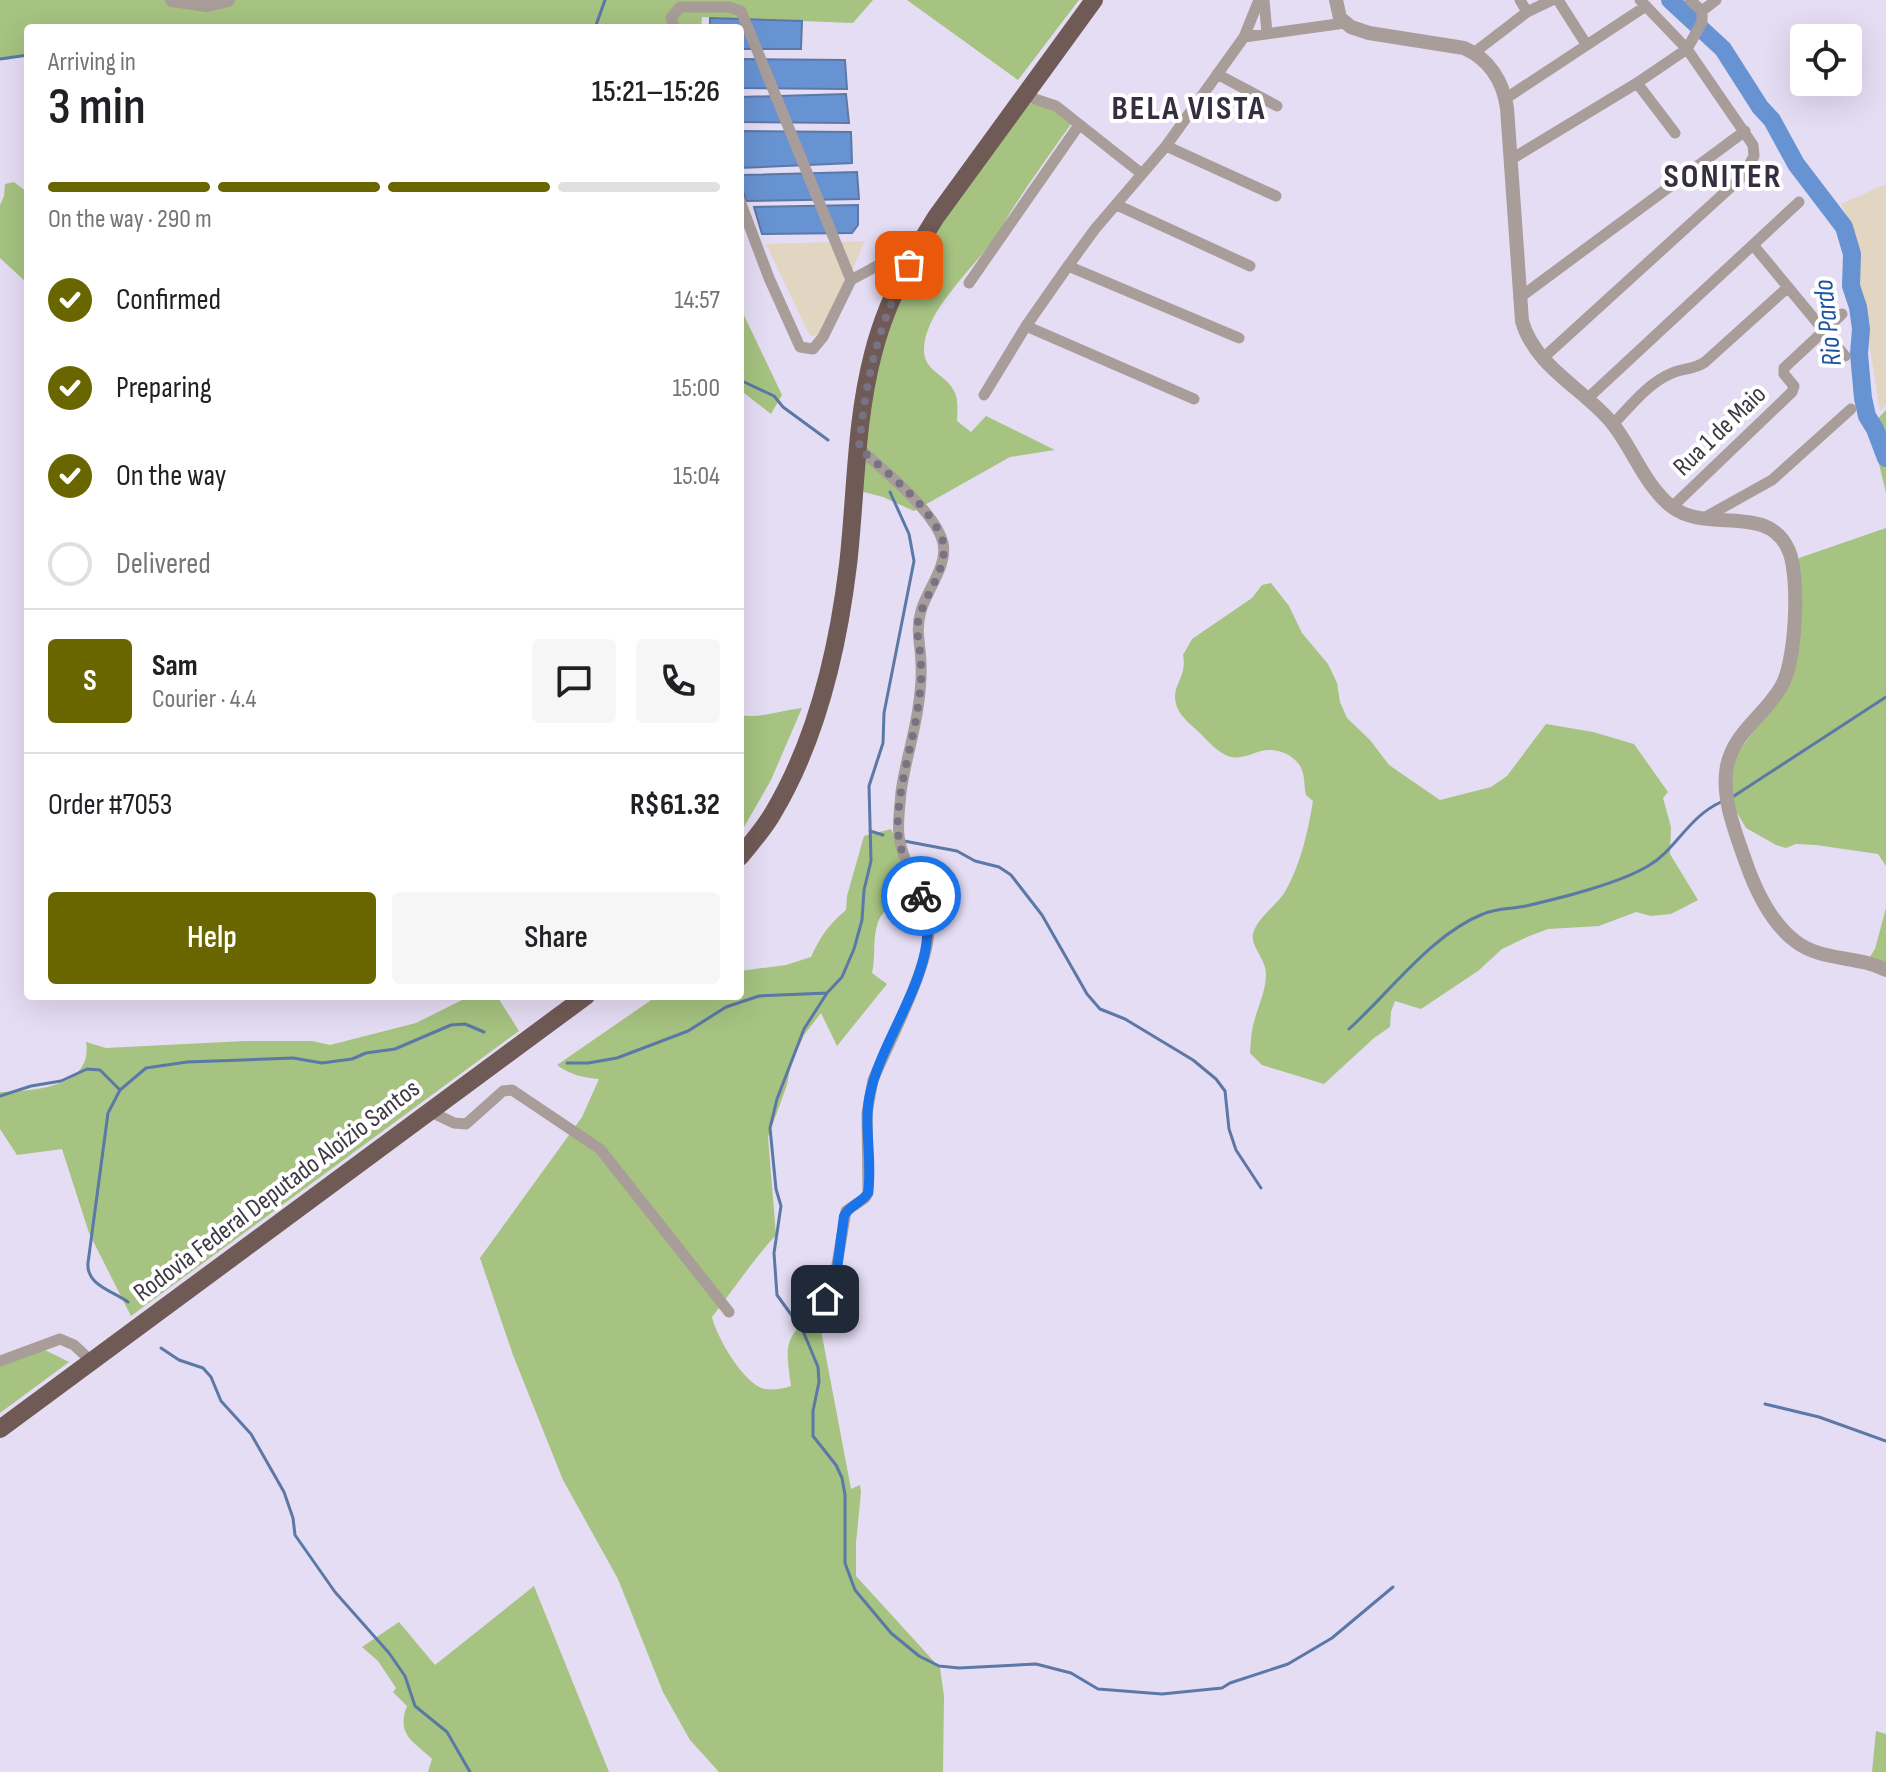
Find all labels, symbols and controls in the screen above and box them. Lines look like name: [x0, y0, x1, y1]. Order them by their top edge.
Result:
map controls: [1790, 24, 1862, 96]
button: locate: [1790, 24, 1862, 96]
text: Arriving in: [48, 47, 136, 78]
text: 15:21–15:26: [592, 74, 720, 110]
text: 3 min: [48, 76, 146, 139]
district label: BELA VISTA: [1112, 88, 1266, 129]
district label: SONITER: [1664, 156, 1782, 197]
text: On the way · 290 m: [48, 204, 212, 235]
pin: [875, 231, 943, 299]
icon: bag: [887, 243, 931, 287]
icon: check: [48, 278, 92, 322]
water label: Rio Pardo: [1807, 278, 1849, 368]
text: Confirmed: [116, 282, 221, 318]
text: 14:57: [674, 285, 720, 316]
icon: check: [48, 366, 92, 410]
text: Preparing: [116, 370, 212, 406]
text: 15:00: [672, 373, 720, 404]
street label: Rua 1 de Maio: [1667, 379, 1773, 483]
icon: check: [48, 454, 92, 498]
text: On the way: [116, 458, 226, 494]
text: 15:04: [673, 461, 720, 492]
text: Delivered: [116, 546, 211, 582]
button: chat: [532, 639, 616, 723]
button: phone: [636, 639, 720, 723]
text: Sam: [152, 648, 198, 684]
text: S: [83, 663, 97, 699]
text: Courier · 4.4: [152, 684, 256, 715]
text: Order #7053: [48, 787, 172, 823]
text: R$61.32: [630, 787, 720, 823]
courier: [881, 856, 961, 936]
icon: bike: [899, 874, 943, 918]
button: Help: [48, 892, 376, 984]
button: Share: [392, 892, 720, 984]
street label: Rodovia Federal Deputado Aloízio Santos: [128, 1073, 426, 1309]
pin: [791, 1265, 859, 1333]
icon: home: [803, 1277, 847, 1321]

